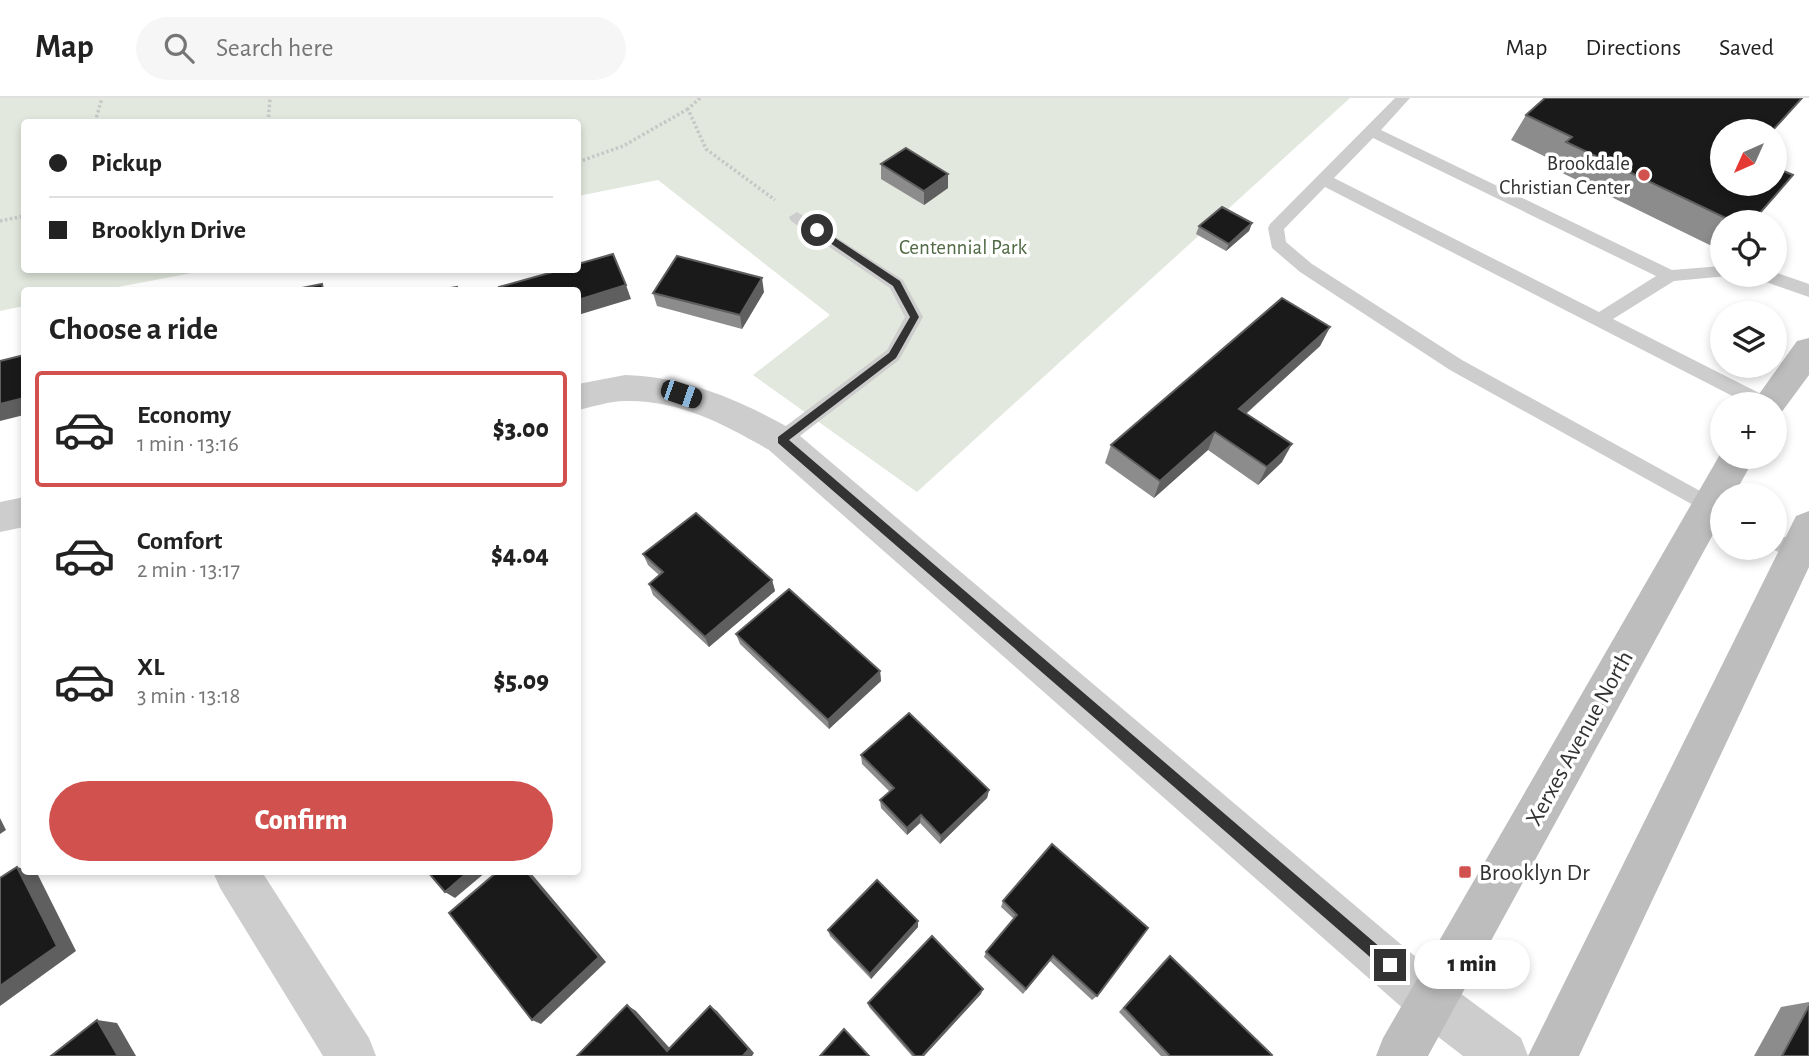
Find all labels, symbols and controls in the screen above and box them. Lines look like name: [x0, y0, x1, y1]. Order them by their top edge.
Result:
search box: [136, 17, 626, 80]
icon: search: [160, 29, 198, 67]
text: Map: [35, 31, 94, 64]
text: Search here: [216, 35, 334, 61]
text: Map: [1505, 36, 1547, 60]
text: Directions: [1585, 36, 1681, 60]
text: Saved: [1719, 36, 1774, 60]
north arrow: [1710, 119, 1787, 196]
map controls: [1710, 119, 1787, 560]
text: Pickup: [91, 150, 162, 176]
place label: Brookdale Christian Center: [1499, 153, 1630, 198]
marker: Brookdale Christian Center: [1636, 167, 1652, 183]
button: locate: [1710, 210, 1787, 287]
route start: [801, 214, 833, 246]
text: Brooklyn Drive: [91, 217, 246, 243]
park label: Centennial Park: [899, 237, 1028, 258]
button: layers: [1710, 301, 1787, 378]
text: Choose a ride: [49, 313, 218, 345]
car: [658, 377, 705, 411]
button: +: [1710, 392, 1787, 469]
icon: car: [53, 398, 116, 461]
text: Economy: [137, 402, 231, 428]
text: $3.00: [493, 416, 549, 442]
text: 1 min · 13:16: [137, 433, 239, 456]
button: −: [1710, 483, 1787, 560]
icon: car: [53, 524, 116, 587]
text: Comfort: [137, 528, 222, 554]
text: $4.04: [491, 542, 549, 568]
text: 2 min · 13:17: [137, 559, 240, 582]
street label: Xerxes Avenue North: [1522, 647, 1638, 830]
icon: car: [53, 650, 116, 713]
text: XL: [137, 654, 164, 680]
text: $5.09: [494, 668, 549, 694]
text: 3 min · 13:18: [137, 685, 240, 708]
button: Confirm: [49, 781, 553, 861]
place label: Brooklyn Dr: [1479, 861, 1590, 885]
marker: Brooklyn Dr: [1457, 864, 1473, 880]
callout: 1 min: [1414, 940, 1530, 990]
route end: [1374, 949, 1406, 981]
text: 1 min: [1448, 953, 1496, 976]

